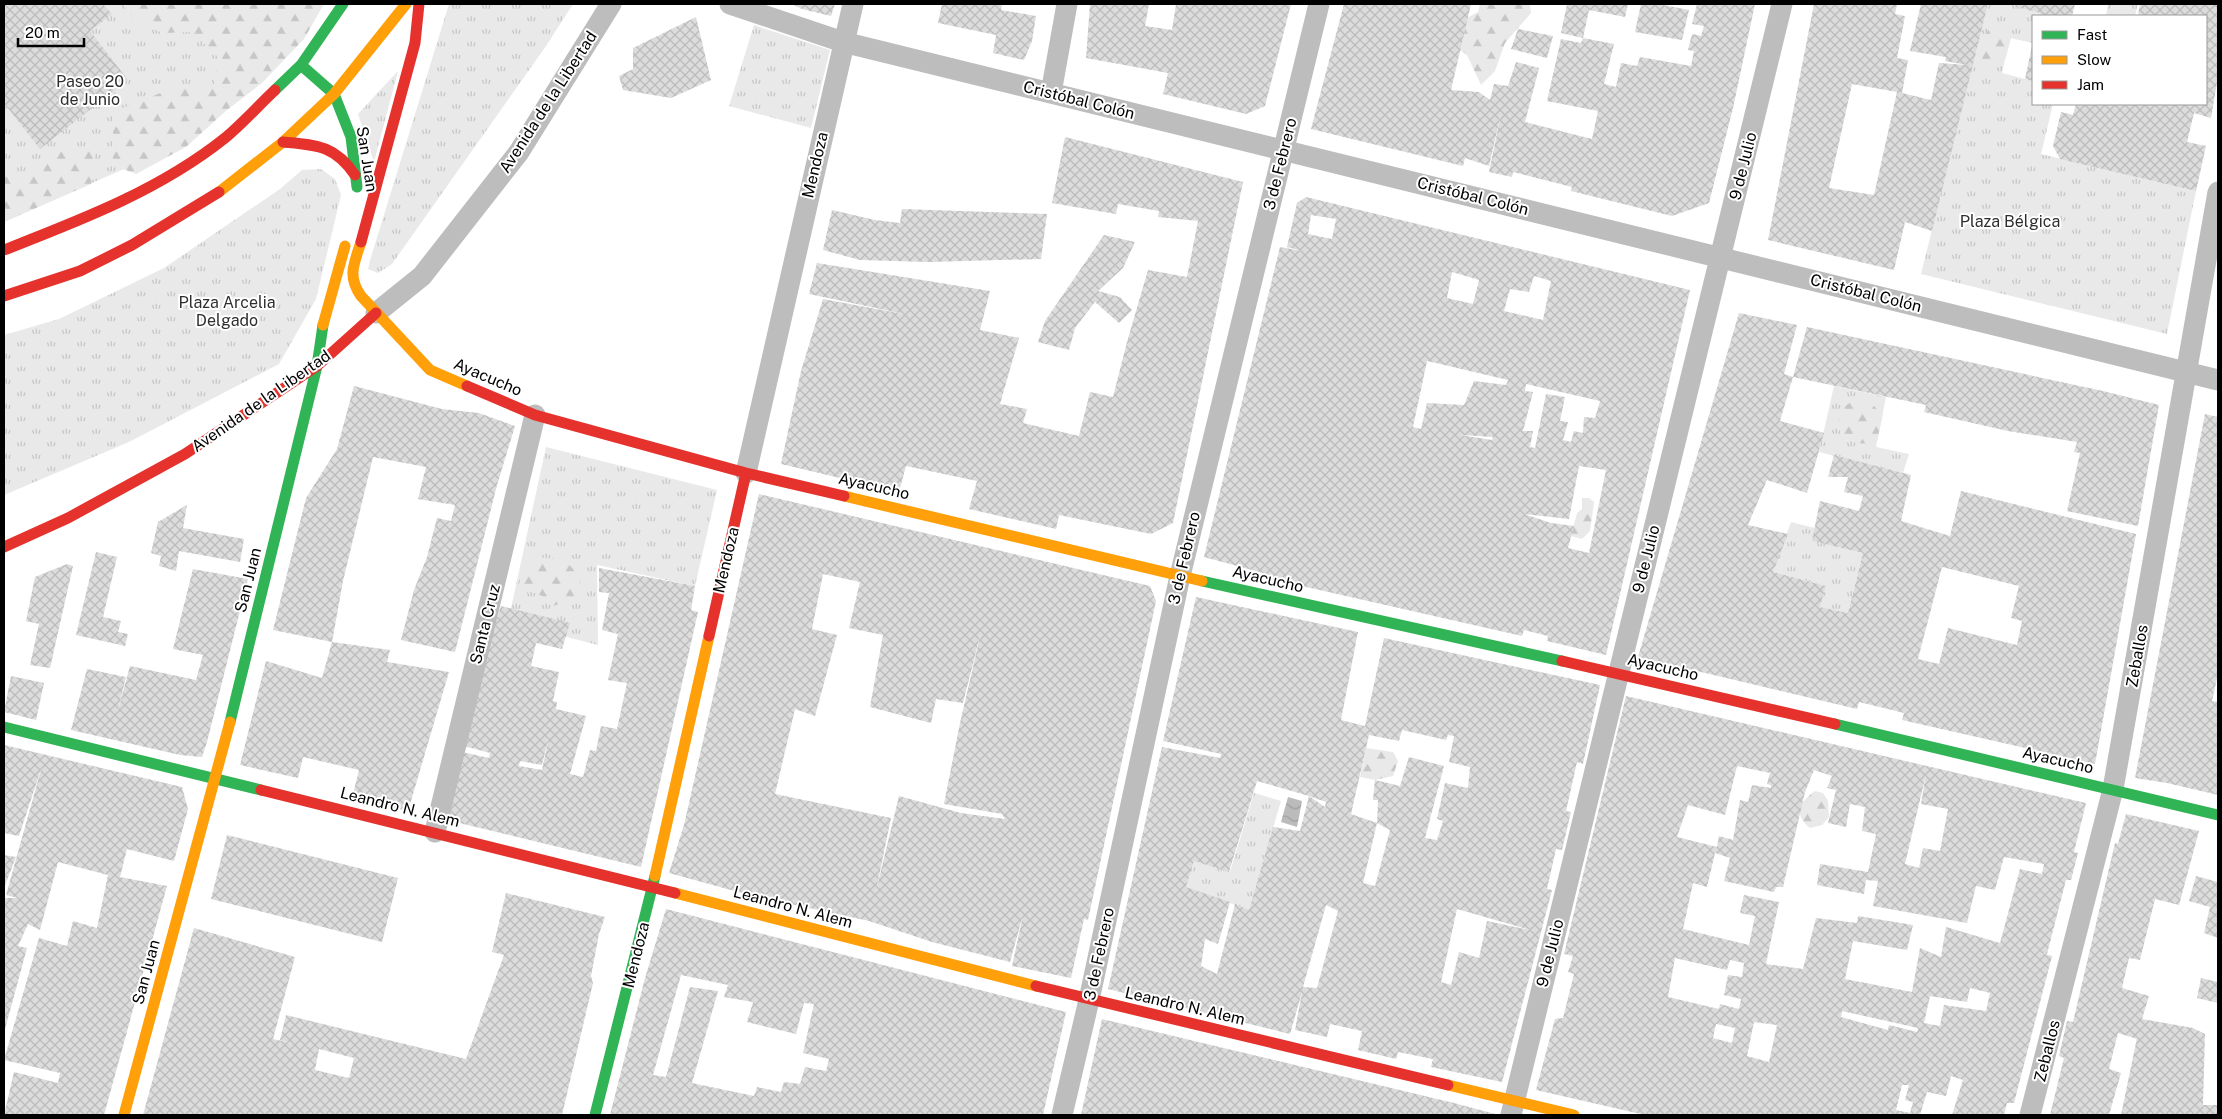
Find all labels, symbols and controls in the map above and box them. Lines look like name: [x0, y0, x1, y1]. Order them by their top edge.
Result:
scale bar: [18, 15, 84, 47]
legend: [2032, 15, 2207, 105]
text: 20 m: [25, 24, 60, 41]
text: Fast: [2077, 26, 2107, 43]
street label: Avenida de la Libertad: [495, 28, 601, 176]
text: Slow: [2077, 51, 2112, 68]
park label: Paseo 20 de Junio: [56, 72, 124, 109]
text: Jam: [2077, 76, 2104, 93]
street label: Cristóbal Colón: [1021, 77, 1137, 123]
street label: 3 de Febrero: [1259, 116, 1301, 212]
street label: San Juan: [352, 125, 382, 193]
street label: Mendoza: [798, 130, 832, 200]
street label: 9 de Julio: [1725, 130, 1761, 202]
street label: Cristóbal Colón: [1415, 173, 1531, 219]
park label: Plaza Bélgica: [1960, 212, 2060, 231]
street label: Cristóbal Colón: [1808, 270, 1924, 316]
park label: Plaza Arcelia Delgado: [178, 293, 276, 330]
street label: Avenida de la Libertad: [188, 346, 334, 456]
street label: Ayacucho: [451, 354, 525, 400]
street label: Ayacucho: [837, 469, 911, 503]
street label: 3 de Febrero: [1164, 510, 1204, 606]
street label: 9 de Julio: [1628, 523, 1664, 595]
street label: Mendoza: [709, 525, 743, 595]
street label: San Juan: [231, 546, 265, 614]
street label: Ayacucho: [1231, 562, 1305, 596]
street label: Santa Cruz: [466, 582, 504, 666]
street label: Zeballos: [2122, 623, 2152, 689]
street label: Ayacucho: [1626, 650, 1700, 684]
street label: Ayacucho: [2021, 743, 2095, 777]
street label: Leandro N. Alem: [338, 783, 462, 831]
street label: Leandro N. Alem: [731, 882, 855, 932]
street label: 3 de Febrero: [1080, 906, 1118, 1002]
street label: 9 de Julio: [1532, 917, 1568, 989]
street label: Mendoza: [619, 920, 653, 990]
street label: San Juan: [128, 938, 164, 1006]
street label: Leandro N. Alem: [1123, 983, 1247, 1029]
street label: Zeballos: [2030, 1018, 2064, 1084]

